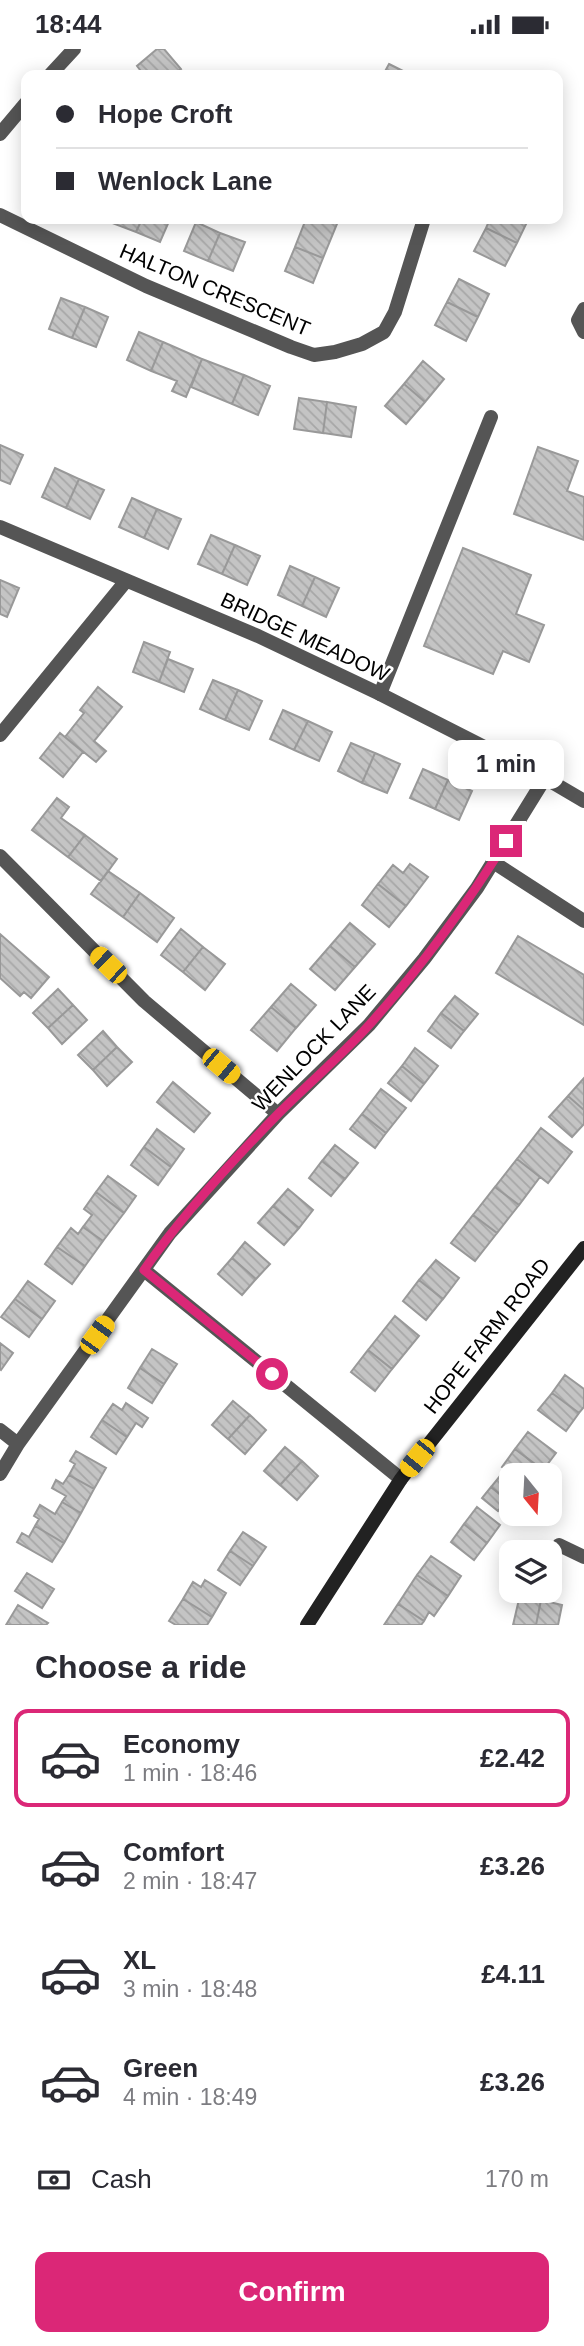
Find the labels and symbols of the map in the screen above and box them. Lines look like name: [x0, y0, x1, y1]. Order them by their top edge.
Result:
street label: HALTON CRESCENT: [117, 239, 314, 340]
street label: BRIDGE MEADOW: [217, 587, 393, 686]
callout: 1 min: [448, 739, 564, 789]
route end: [490, 825, 522, 857]
car: [86, 943, 131, 987]
street label: WENLOCK LANE: [247, 980, 380, 1116]
car: [199, 1044, 244, 1088]
street label: HOPE FARM ROAD: [419, 1254, 554, 1418]
car: [77, 1312, 118, 1358]
route start: [256, 1358, 288, 1390]
car: [396, 1435, 439, 1481]
north arrow: [499, 1463, 562, 1526]

